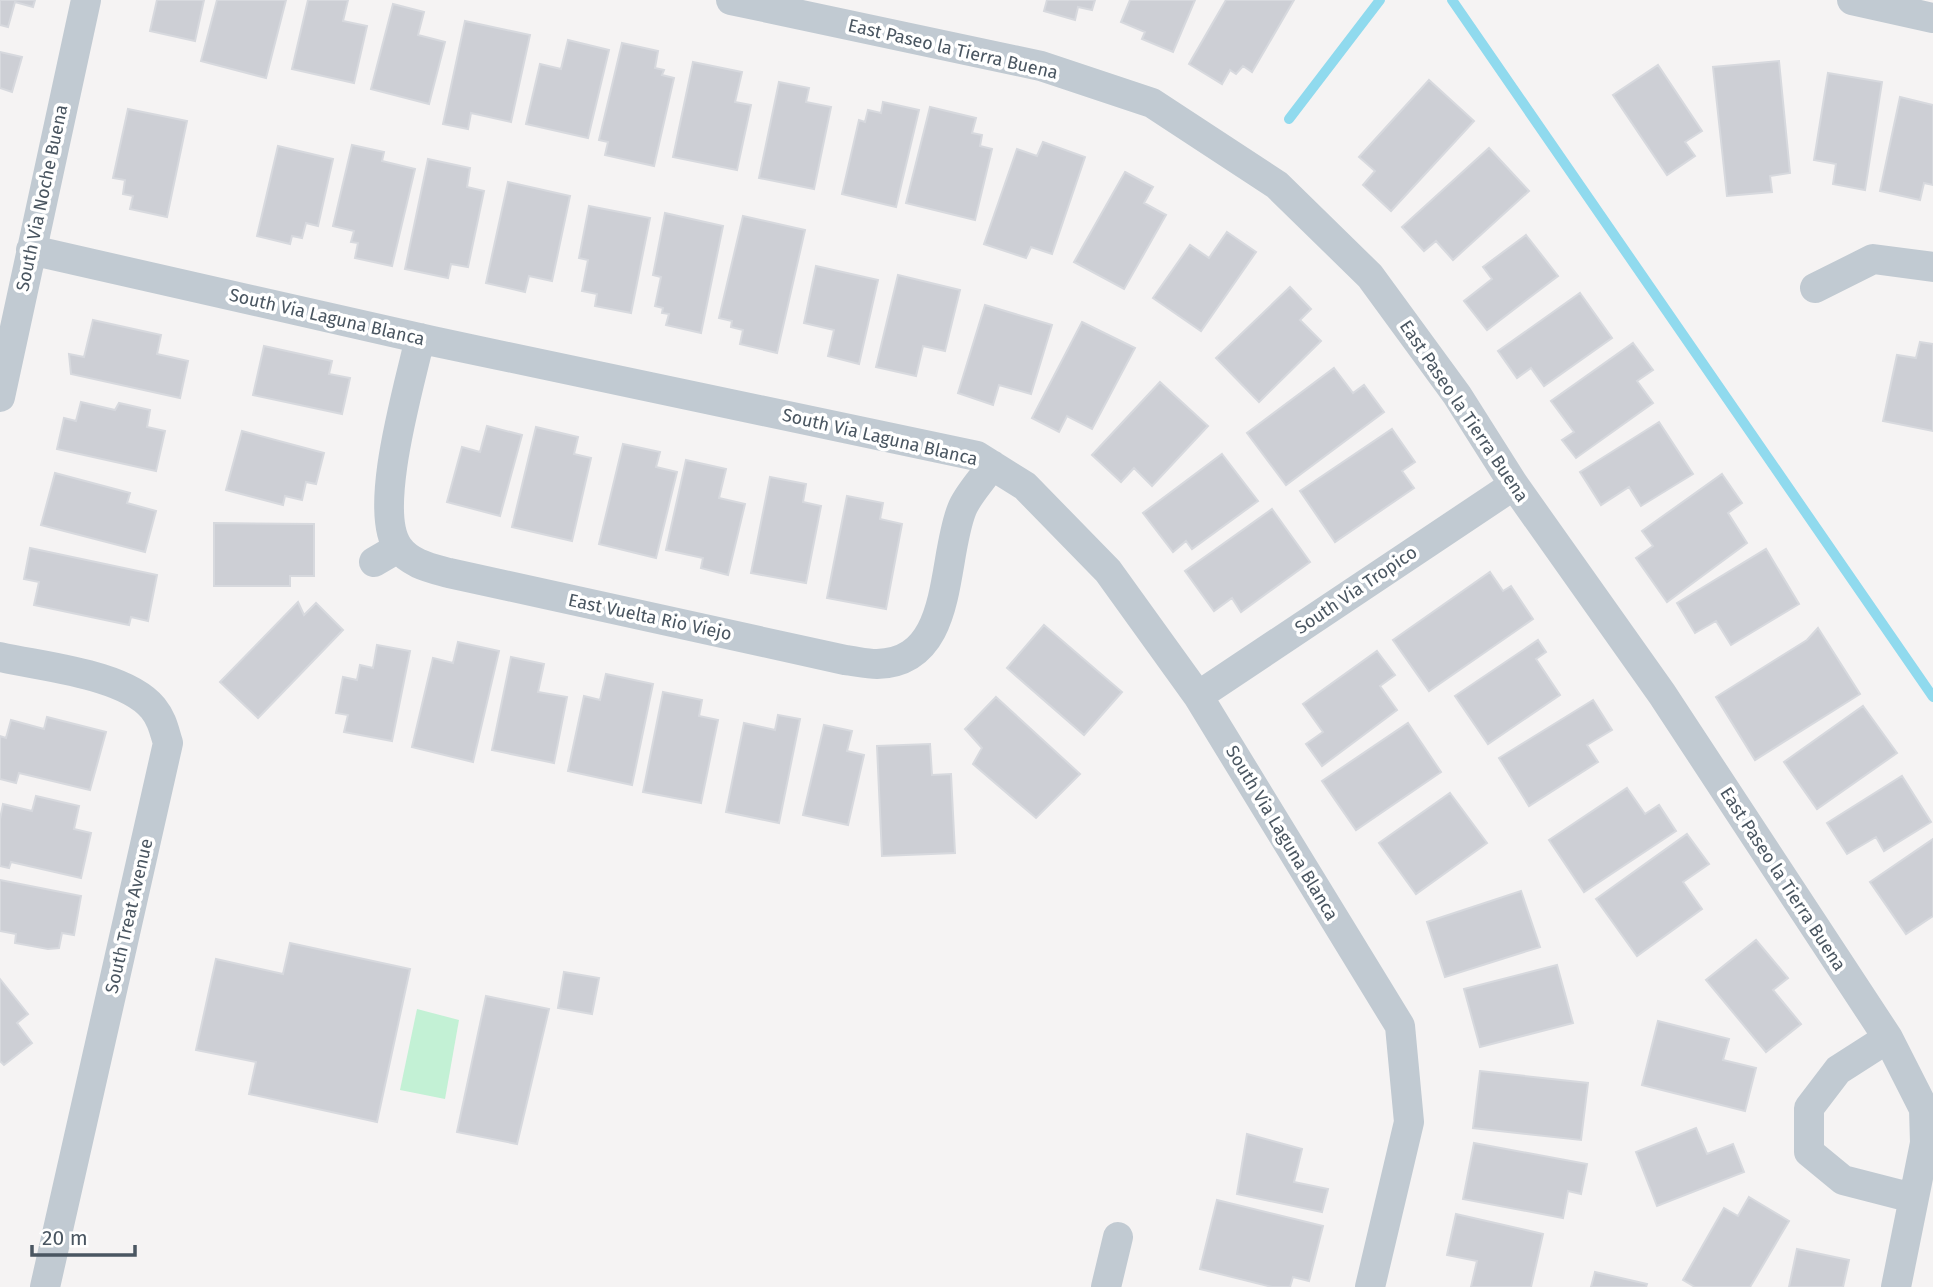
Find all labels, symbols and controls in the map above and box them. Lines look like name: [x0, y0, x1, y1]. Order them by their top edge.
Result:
street label: East Paseo la Tierra Buena: [846, 14, 1060, 84]
street label: South Via Noche Buena: [11, 103, 73, 293]
street label: South Via Laguna Blanca: [227, 284, 427, 350]
street label: East Paseo la Tierra Buena: [1395, 316, 1533, 506]
street label: South Via Laguna Blanca: [780, 404, 980, 470]
street label: South Via Tropico: [1291, 541, 1421, 639]
street label: East Vuelta Rio Viejo: [566, 589, 734, 645]
street label: South Via Laguna Blanca: [1221, 742, 1343, 924]
street label: East Paseo la Tierra Buena: [1715, 783, 1851, 975]
street label: South Treat Avenue: [100, 836, 158, 996]
scale bar: [32, 1214, 135, 1258]
text: 20 m: [42, 1225, 88, 1251]

